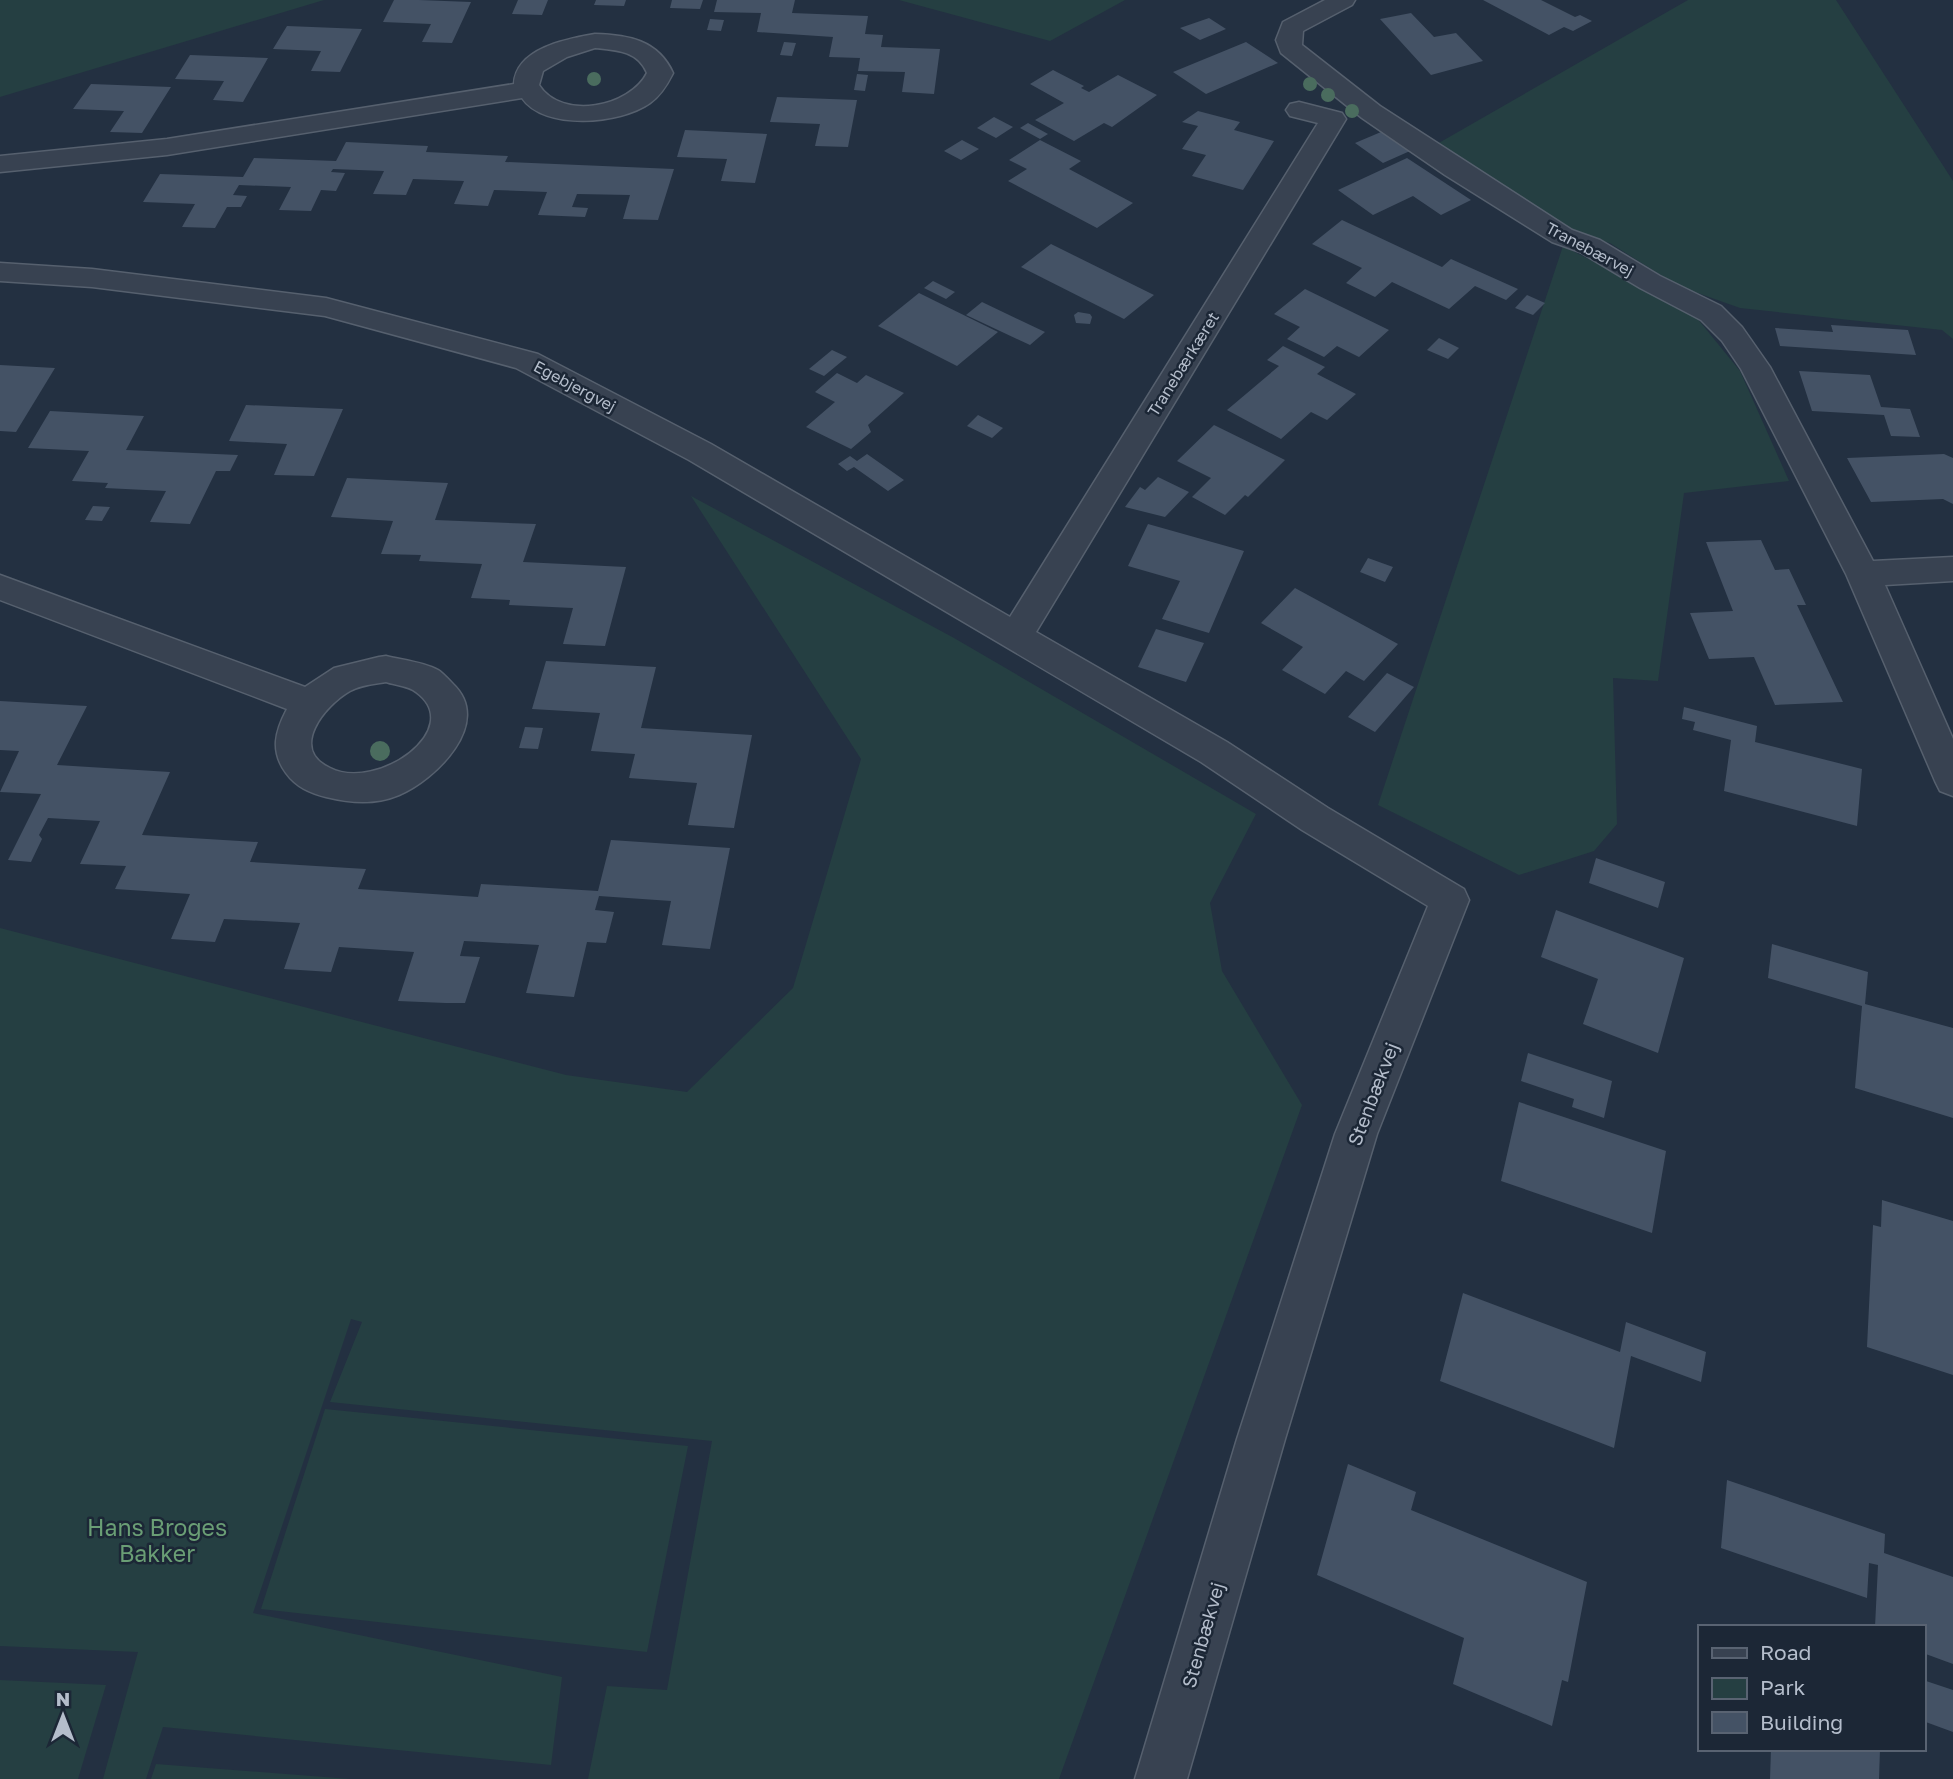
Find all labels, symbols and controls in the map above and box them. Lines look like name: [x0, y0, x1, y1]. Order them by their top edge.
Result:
street label: Tranebærvej: [1543, 218, 1637, 280]
street label: Tranebærkæret: [1143, 308, 1223, 420]
street label: Egebjergvej: [530, 356, 620, 416]
street label: Stenbækvej: [1342, 1039, 1403, 1149]
park label: Hans Broges Bakker: [87, 1513, 227, 1567]
street label: Stenbækvej: [1176, 1579, 1229, 1690]
legend: [1698, 1625, 1925, 1751]
text: Road: [1760, 1639, 1811, 1665]
text: Park: [1760, 1674, 1806, 1700]
north arrow: [28, 1681, 98, 1751]
text: N: [56, 1687, 70, 1710]
text: Building: [1760, 1709, 1843, 1735]

